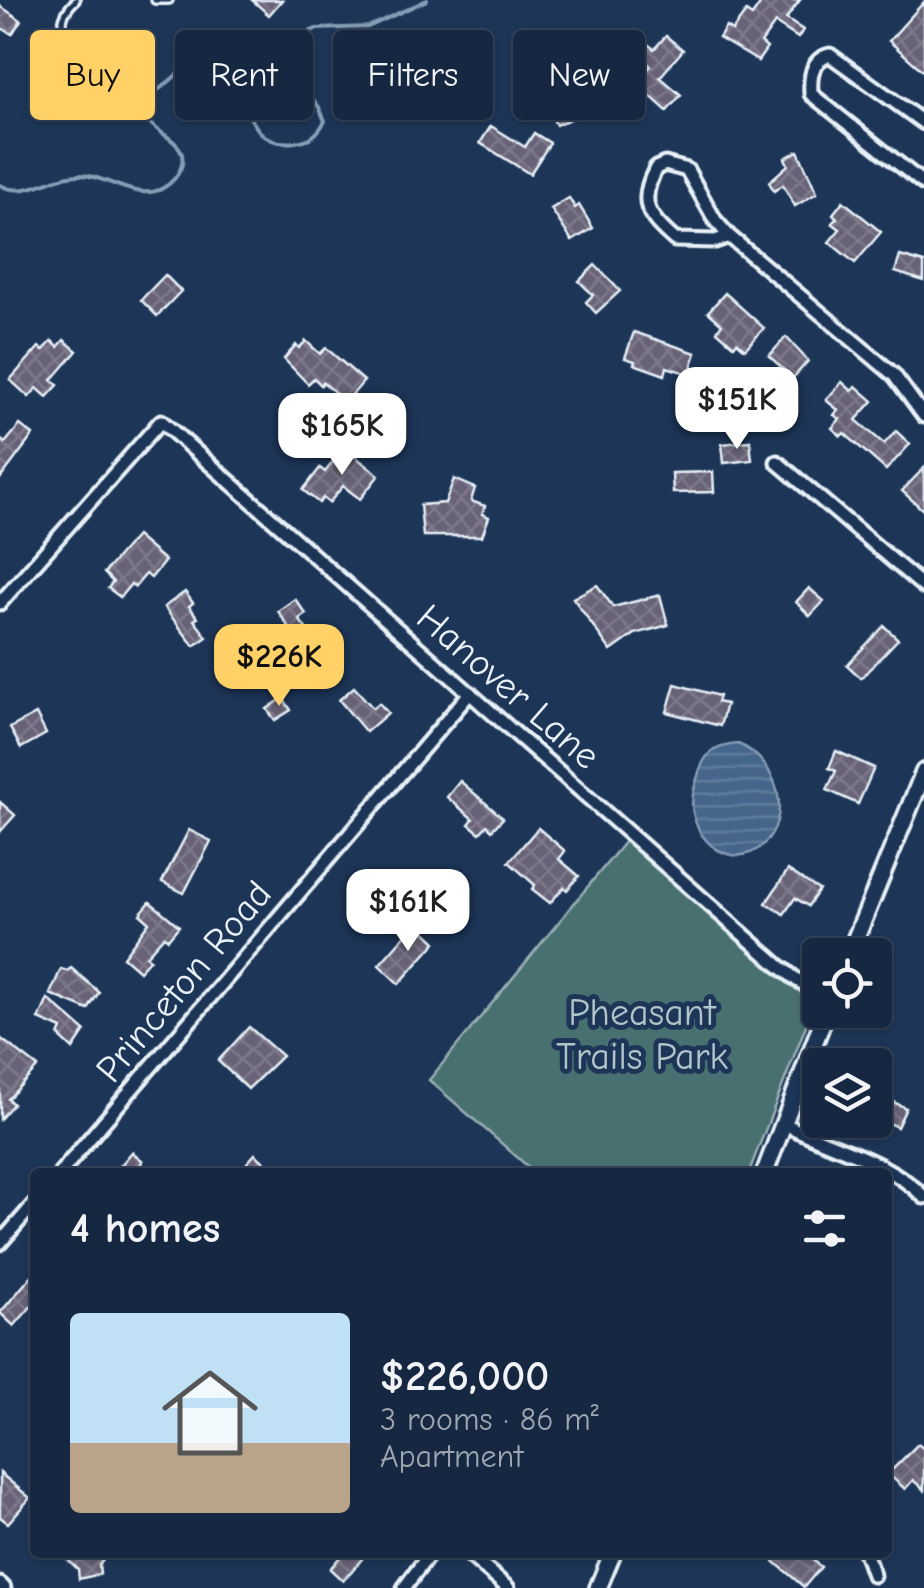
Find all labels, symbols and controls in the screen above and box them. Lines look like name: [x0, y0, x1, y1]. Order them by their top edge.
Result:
chip: Buy: [30, 30, 155, 120]
chip: Rent: [175, 30, 313, 120]
chip: Filters: [333, 30, 493, 120]
chip: New: [513, 30, 645, 120]
pin: $151K: [667, 367, 807, 452]
text: $151K: [697, 381, 777, 418]
pin: $165K: [272, 393, 412, 478]
text: $165K: [300, 407, 384, 444]
street label: Hanover Lane: [408, 596, 608, 778]
pin: $226K: [209, 624, 349, 709]
text: $226K: [236, 638, 322, 675]
pin: $161K: [338, 869, 478, 954]
street label: Princeton Road: [87, 872, 281, 1092]
text: $161K: [368, 883, 448, 920]
map controls: [802, 938, 892, 1138]
button: locate: [802, 938, 892, 1028]
park label: Pheasant Trails Park: [556, 991, 729, 1079]
button: layers: [802, 1048, 892, 1138]
icon: filters: [797, 1201, 852, 1256]
text: 4 homes: [70, 1204, 220, 1253]
text: $226,000: [380, 1352, 549, 1401]
icon: home: [150, 1353, 270, 1473]
text: 3 rooms · 86 m²: [380, 1401, 599, 1438]
text: Apartment: [380, 1438, 523, 1475]

